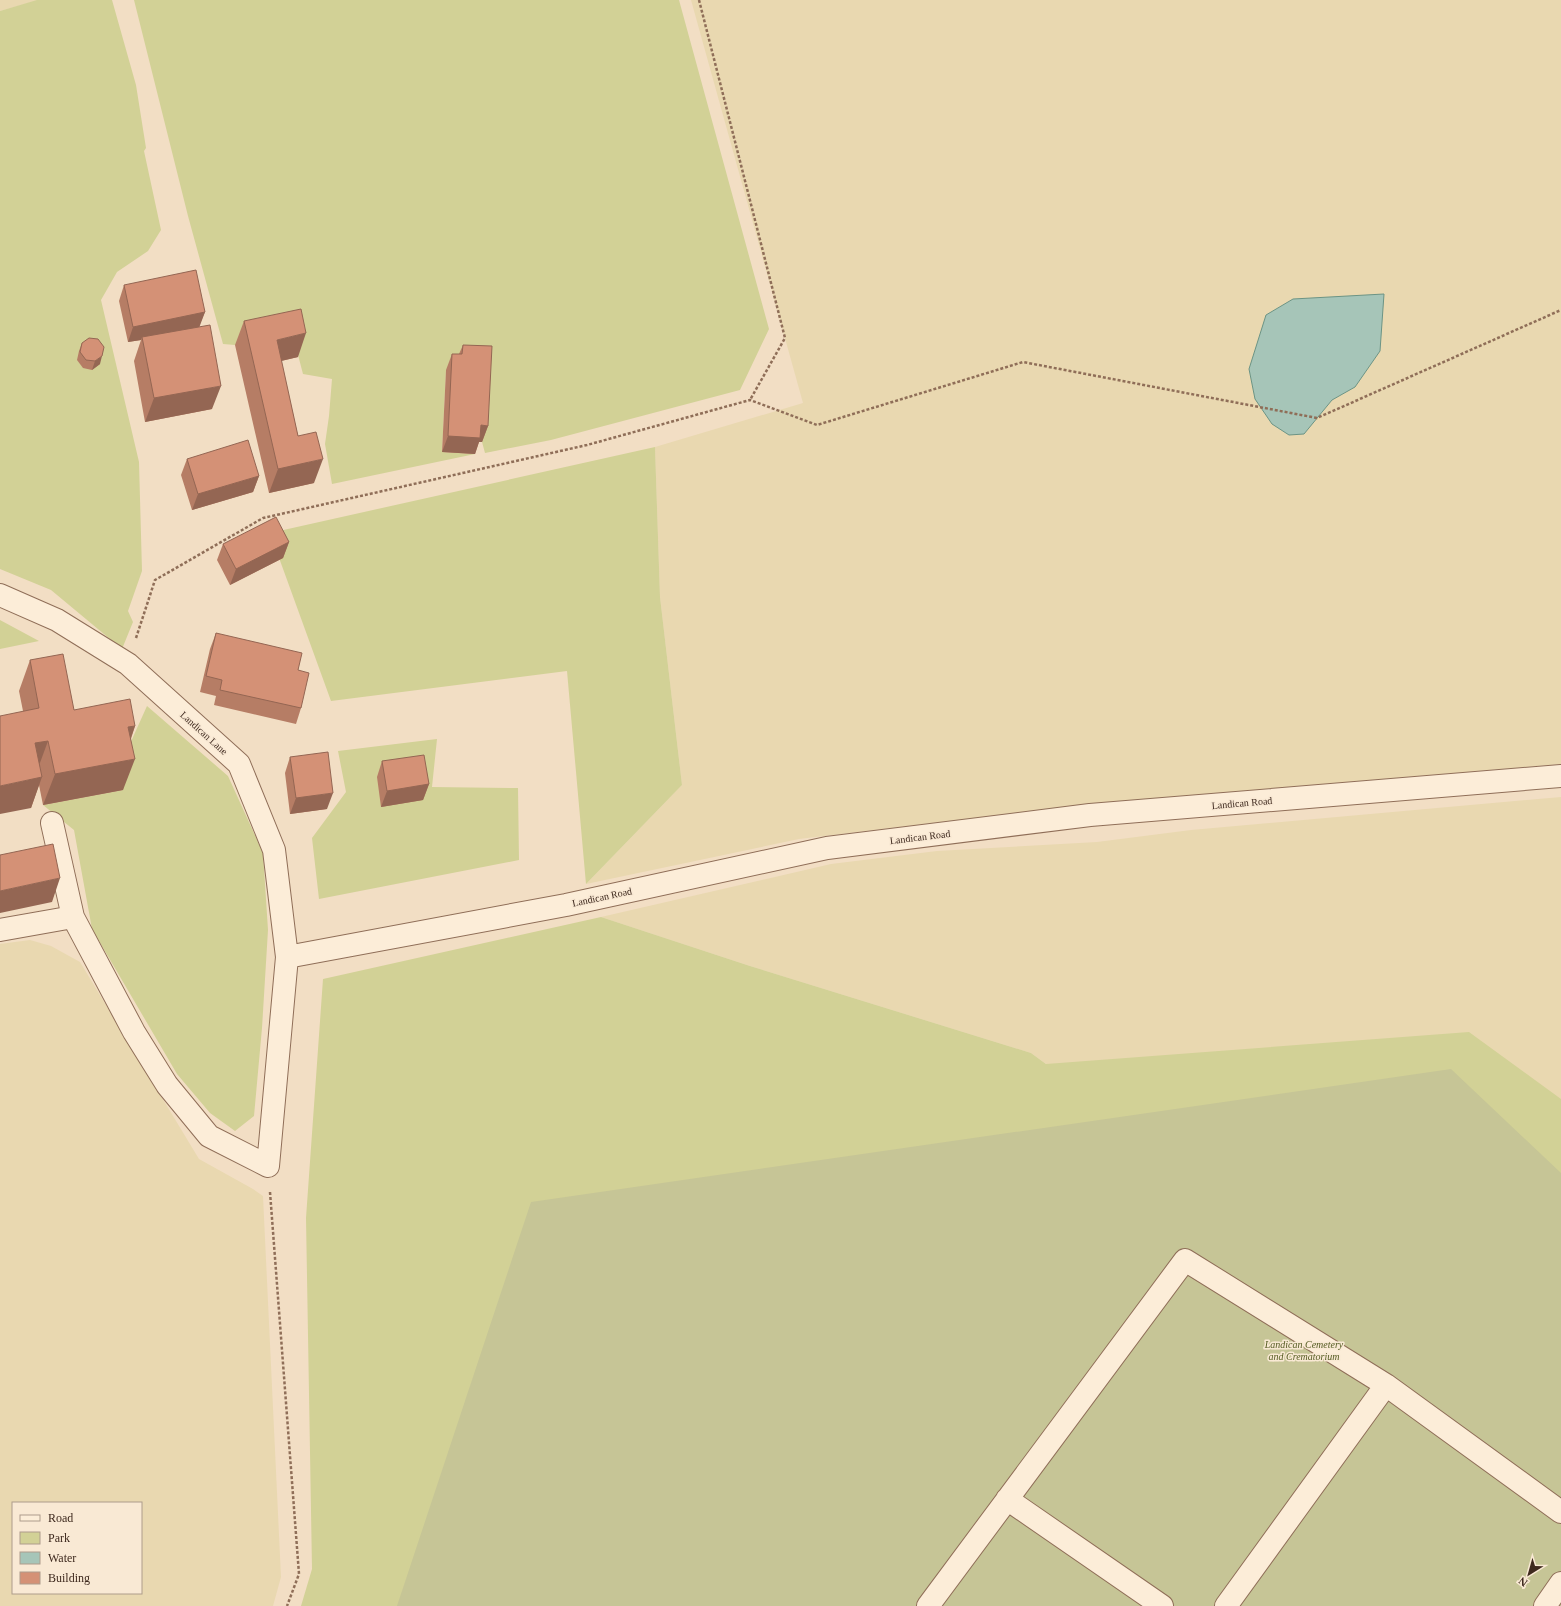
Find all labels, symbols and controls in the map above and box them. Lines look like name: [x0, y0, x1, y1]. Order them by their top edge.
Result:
street label: Landican Lane: [178, 709, 230, 757]
street label: Landican Road: [1211, 795, 1273, 811]
street label: Landican Road: [889, 828, 951, 846]
street label: Landican Road: [571, 885, 633, 909]
park label: Landican Cemetery and Crematorium: [1264, 1339, 1344, 1362]
legend: [12, 1502, 142, 1594]
text: Road: [48, 1511, 73, 1525]
text: Park: [48, 1531, 70, 1545]
text: Water: [48, 1551, 76, 1565]
north arrow: [1509, 1554, 1549, 1594]
text: Building: [48, 1571, 90, 1585]
text: N: [1516, 1575, 1530, 1589]

